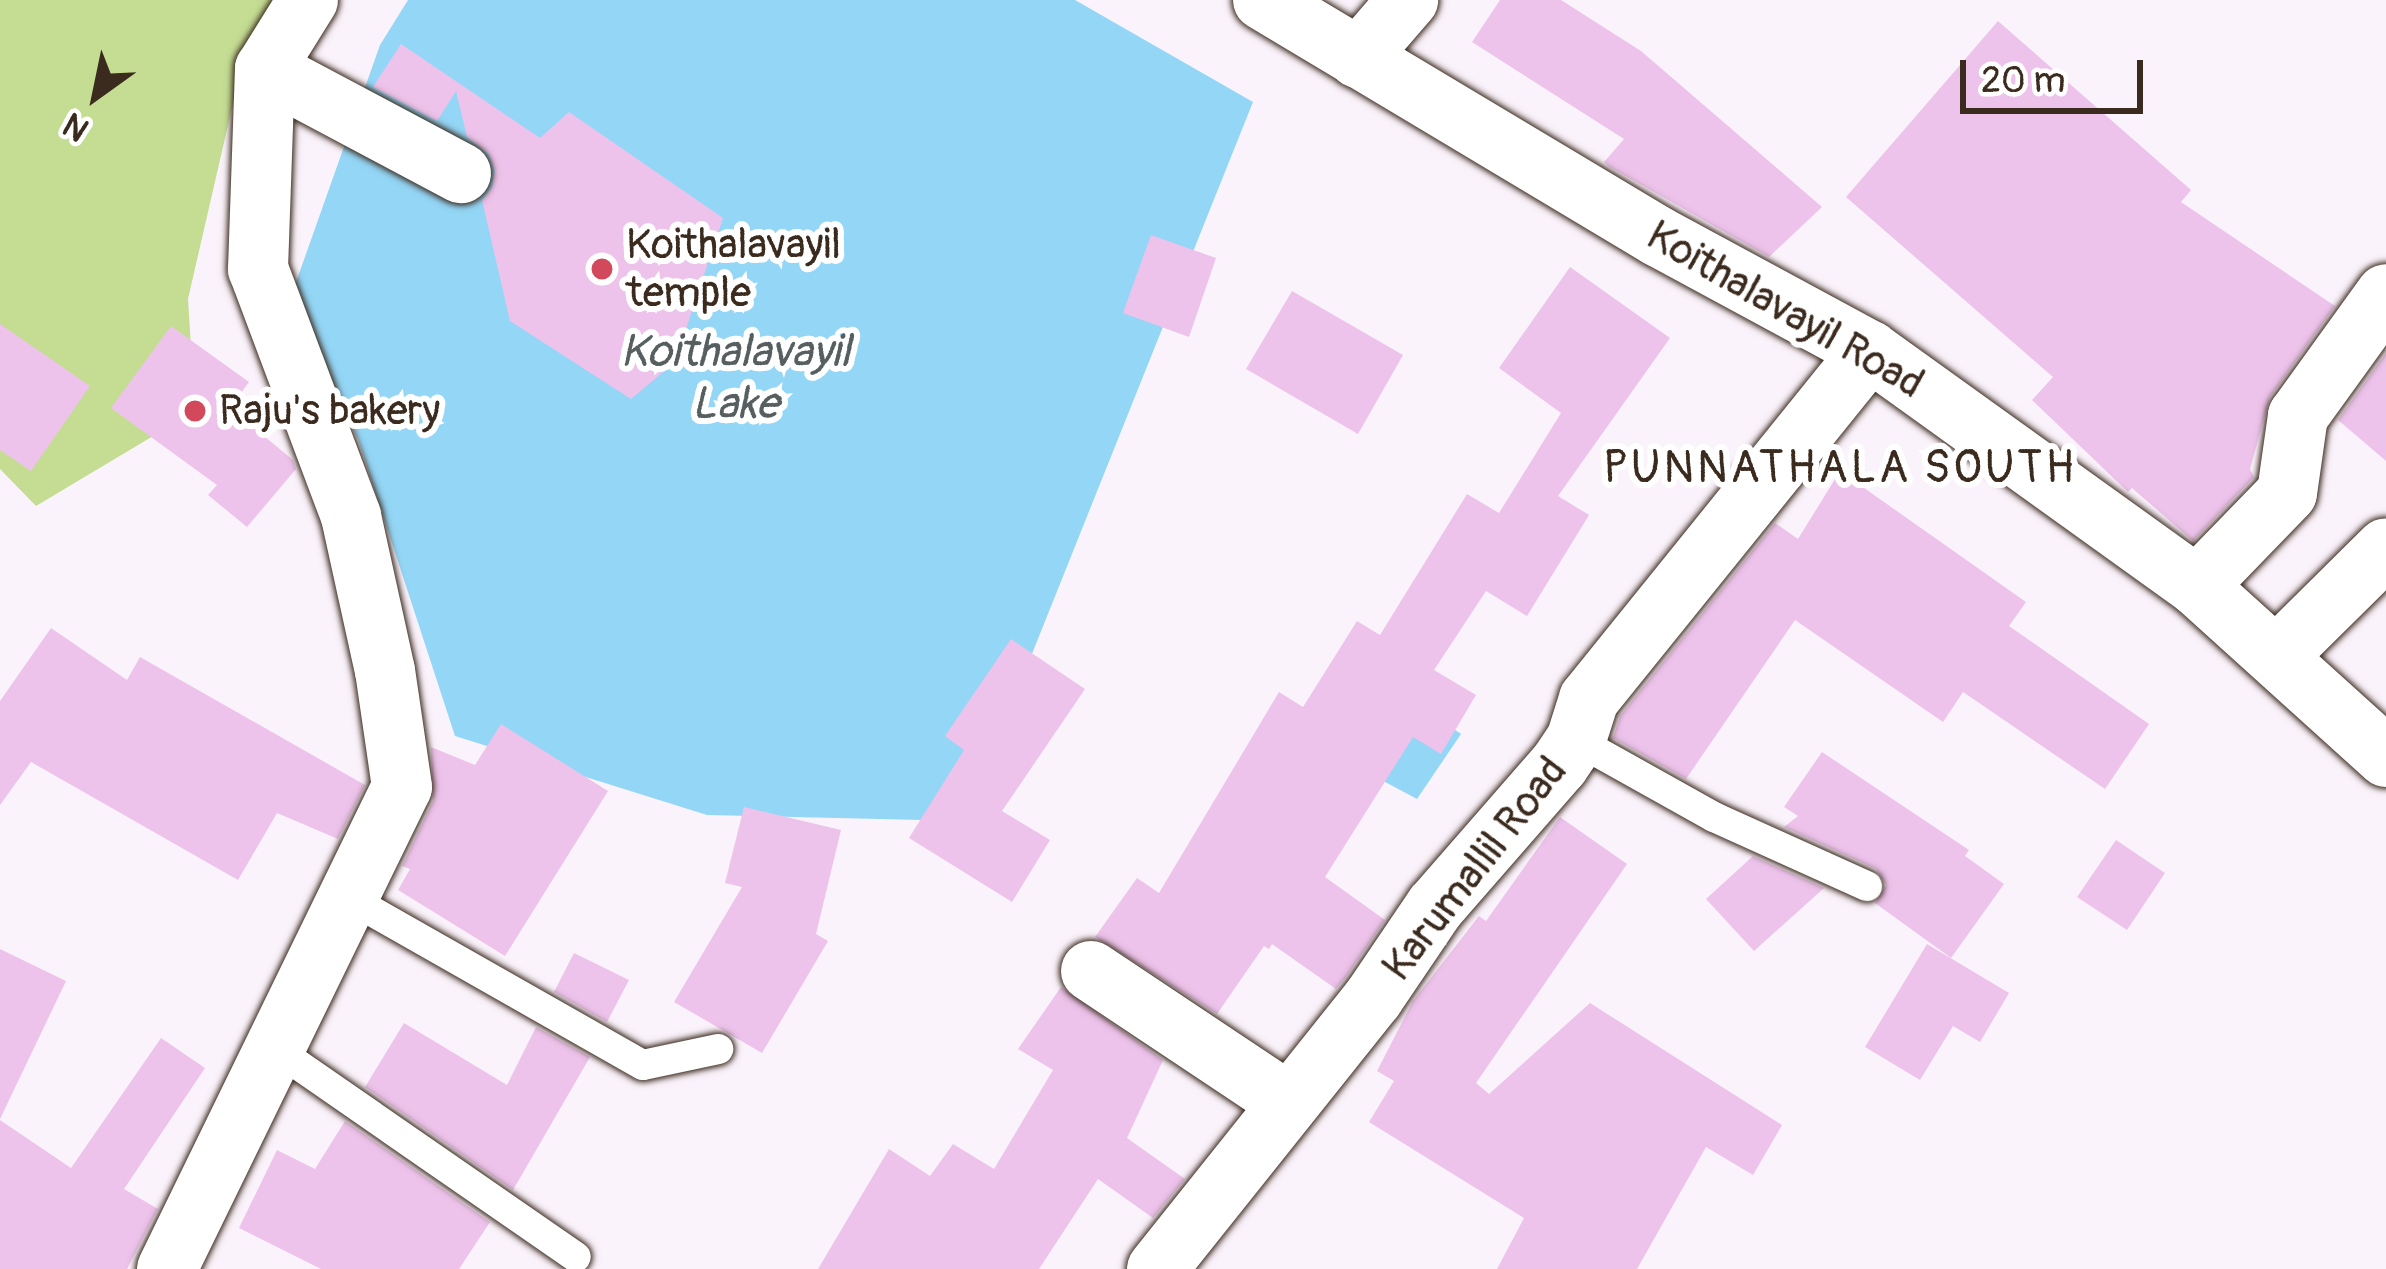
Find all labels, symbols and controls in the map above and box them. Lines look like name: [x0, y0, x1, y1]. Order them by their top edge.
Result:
north arrow: [36, 36, 156, 156]
scale bar: [1966, 36, 2149, 110]
text: 20 m: [1981, 58, 2066, 103]
text: N: [56, 103, 97, 150]
street label: Koithalavayil Road: [1638, 210, 1932, 410]
place label: Koithalavayil temple: [626, 220, 841, 318]
marker: Koithalavayil temple: [589, 256, 615, 282]
water label: Koithalavayil Lake: [620, 326, 850, 432]
place label: Raju's bakery: [219, 386, 440, 436]
marker: Raju's bakery: [182, 398, 208, 424]
district label: PUNNATHALA SOUTH: [1603, 442, 2077, 496]
street label: Karumallil Road: [1372, 747, 1578, 991]

